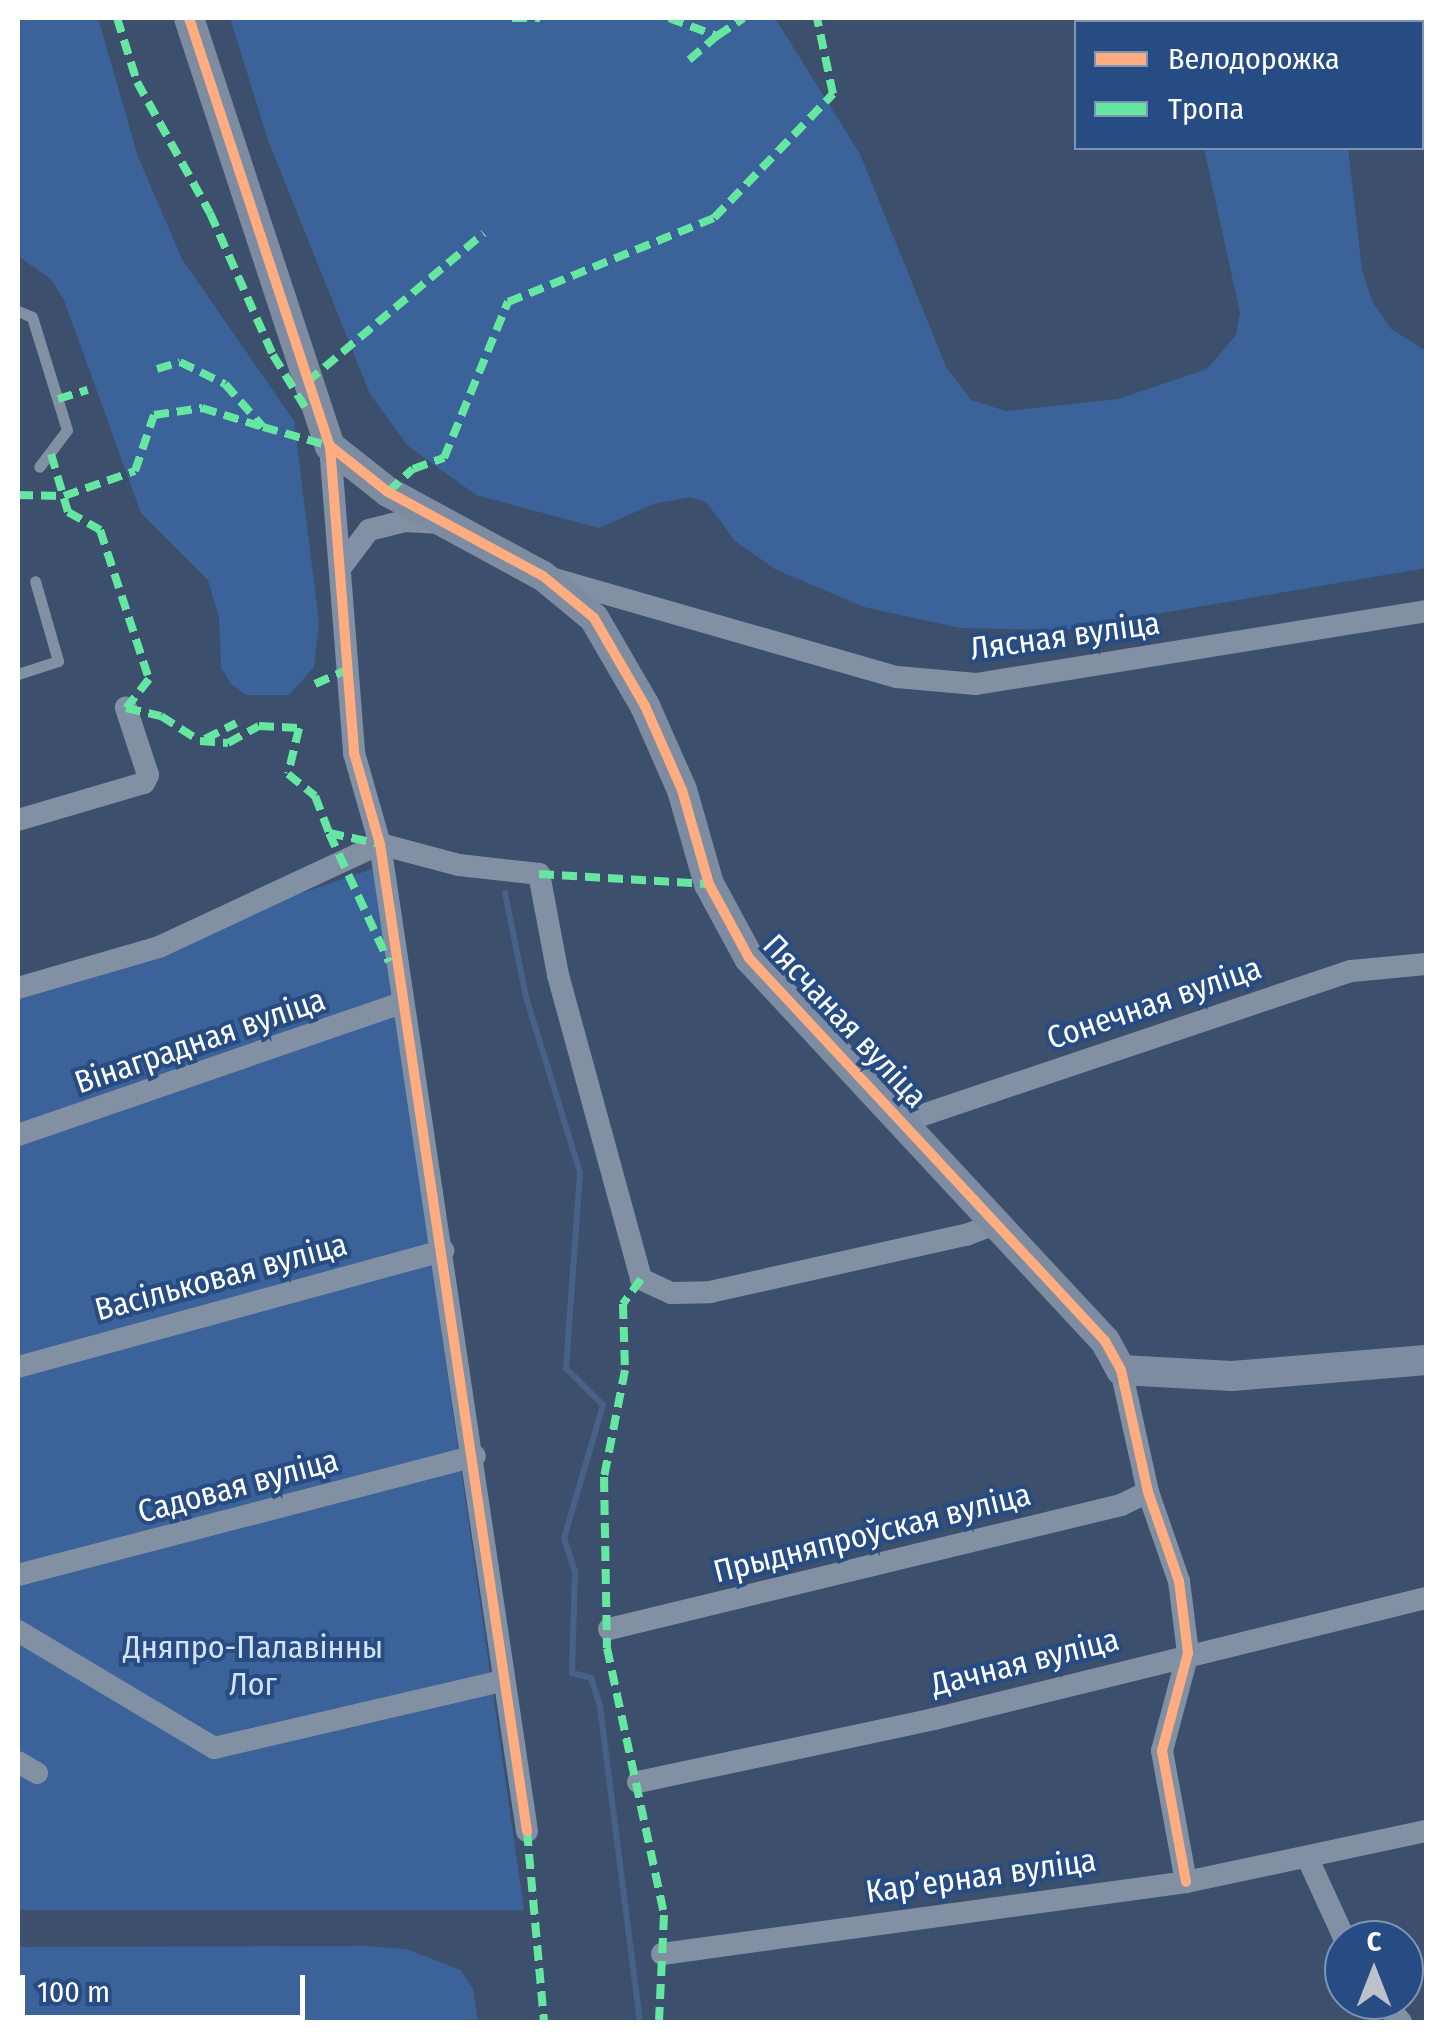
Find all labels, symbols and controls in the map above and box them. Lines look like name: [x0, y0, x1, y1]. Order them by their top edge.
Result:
legend: [1074, 20, 1424, 150]
text: Велодорожка: [1168, 41, 1340, 77]
text: Тропа: [1168, 91, 1244, 127]
street label: Лясная вуліца: [968, 604, 1162, 668]
street label: Пясчаная вуліца: [755, 926, 935, 1116]
street label: Сонечная вуліца: [1042, 948, 1266, 1058]
street label: Вінаградная вуліца: [70, 980, 330, 1102]
street label: Васільковая вуліца: [91, 1225, 351, 1329]
street label: Садовая вуліца: [134, 1441, 342, 1531]
street label: Прыдняпроўская вуліца: [709, 1475, 1035, 1591]
street label: Дачная вуліца: [927, 1620, 1123, 1704]
park label: Дняпро-Палавінны Лог: [123, 1629, 383, 1704]
street label: Карʼерная вуліца: [863, 1841, 1099, 1911]
north arrow: [1324, 1920, 1424, 2020]
text: С: [1367, 1925, 1381, 1958]
scale bar: [25, 1955, 310, 2017]
text: 100 m: [37, 1974, 110, 2010]

